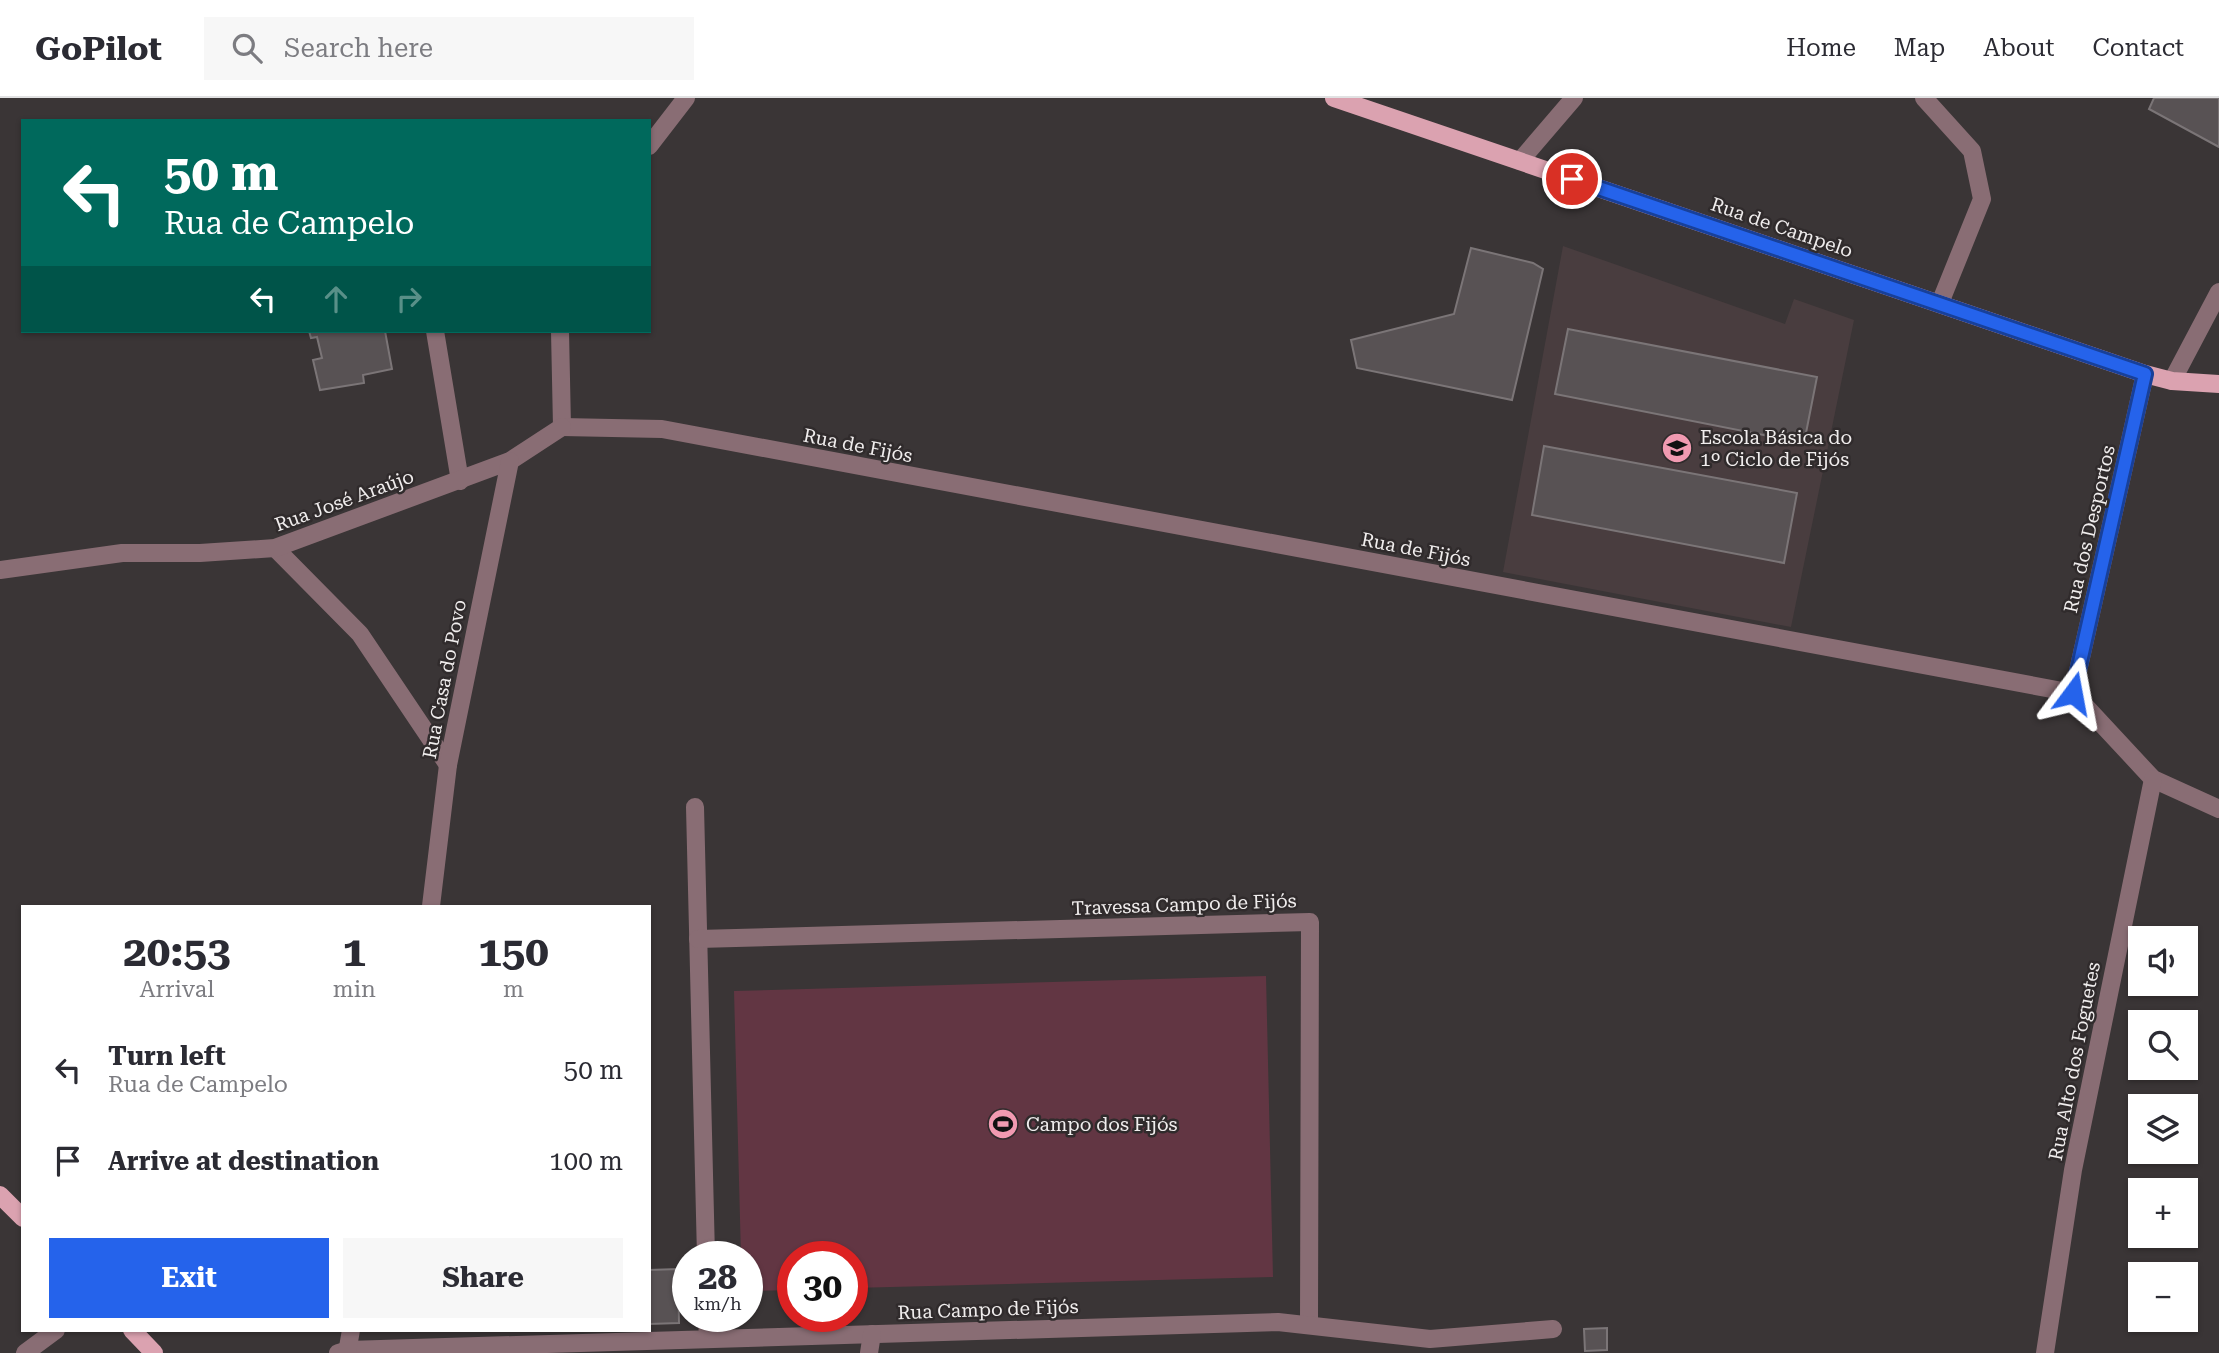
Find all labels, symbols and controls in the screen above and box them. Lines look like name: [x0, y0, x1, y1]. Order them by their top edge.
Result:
search box: [204, 17, 694, 80]
text: GoPilot: [35, 29, 162, 68]
icon: search: [228, 29, 266, 67]
text: Search here: [284, 33, 433, 63]
text: Home: [1786, 34, 1856, 62]
text: Map: [1894, 34, 1945, 62]
text: About: [1983, 34, 2054, 62]
text: Contact: [2092, 34, 2184, 62]
text: 50 m: [164, 145, 279, 202]
icon: left: [49, 147, 140, 238]
pin: [1542, 149, 1602, 209]
icon: arrive: [1553, 160, 1591, 198]
street label: Rua de Campelo: [1708, 192, 1856, 263]
text: Rua de Campelo: [164, 204, 414, 242]
icon: left: [244, 280, 282, 318]
icon: ahead: [317, 280, 355, 318]
icon: right: [390, 280, 428, 318]
street label: Rua de Fijós: [801, 424, 915, 467]
place label: Escola Básica do 1º Ciclo de Fijós: [1700, 426, 1852, 471]
school or university icon: Escola Básica do 1º Ciclo de Fijós: [1660, 431, 1694, 465]
street label: Rua dos Desportos: [2059, 443, 2120, 615]
street label: Rua José Araújo: [271, 465, 417, 536]
street label: Rua de Fijós: [1359, 528, 1473, 571]
street label: Rua Casa do Povo: [418, 597, 471, 761]
position arrow: [2036, 656, 2110, 730]
street label: Travessa Campo de Fijós: [1071, 889, 1297, 920]
map controls: [2128, 926, 2198, 1332]
button: sound: [2128, 926, 2198, 996]
text: 20:53: [123, 927, 230, 976]
text: 1: [343, 927, 366, 976]
text: 150: [478, 927, 549, 976]
street label: Rua Alto dos Foguetes: [2044, 960, 2105, 1162]
text: Arrival: [139, 976, 214, 1003]
text: min: [333, 976, 376, 1003]
text: m: [503, 976, 524, 1003]
button: search: [2128, 1010, 2198, 1080]
text: Turn left: [108, 1041, 226, 1071]
icon: left: [49, 1051, 87, 1089]
text: 50 m: [564, 1055, 623, 1085]
text: Rua de Campelo: [108, 1071, 288, 1098]
button: layers: [2128, 1094, 2198, 1164]
sports icon: Campo dos Fijós: [986, 1107, 1020, 1141]
place label: Campo dos Fijós: [1026, 1113, 1178, 1136]
icon: arrive: [49, 1142, 87, 1180]
text: Arrive at destination: [108, 1146, 379, 1176]
text: 100 m: [549, 1146, 623, 1176]
button: +: [2128, 1178, 2198, 1248]
button: Exit: [49, 1238, 329, 1318]
button: Share: [343, 1238, 623, 1318]
speed limit sign: 30: [777, 1241, 868, 1332]
text: 28: [698, 1257, 737, 1298]
button: −: [2128, 1262, 2198, 1332]
text: km/h: [693, 1293, 742, 1314]
street label: Rua Campo de Fijós: [897, 1295, 1079, 1324]

